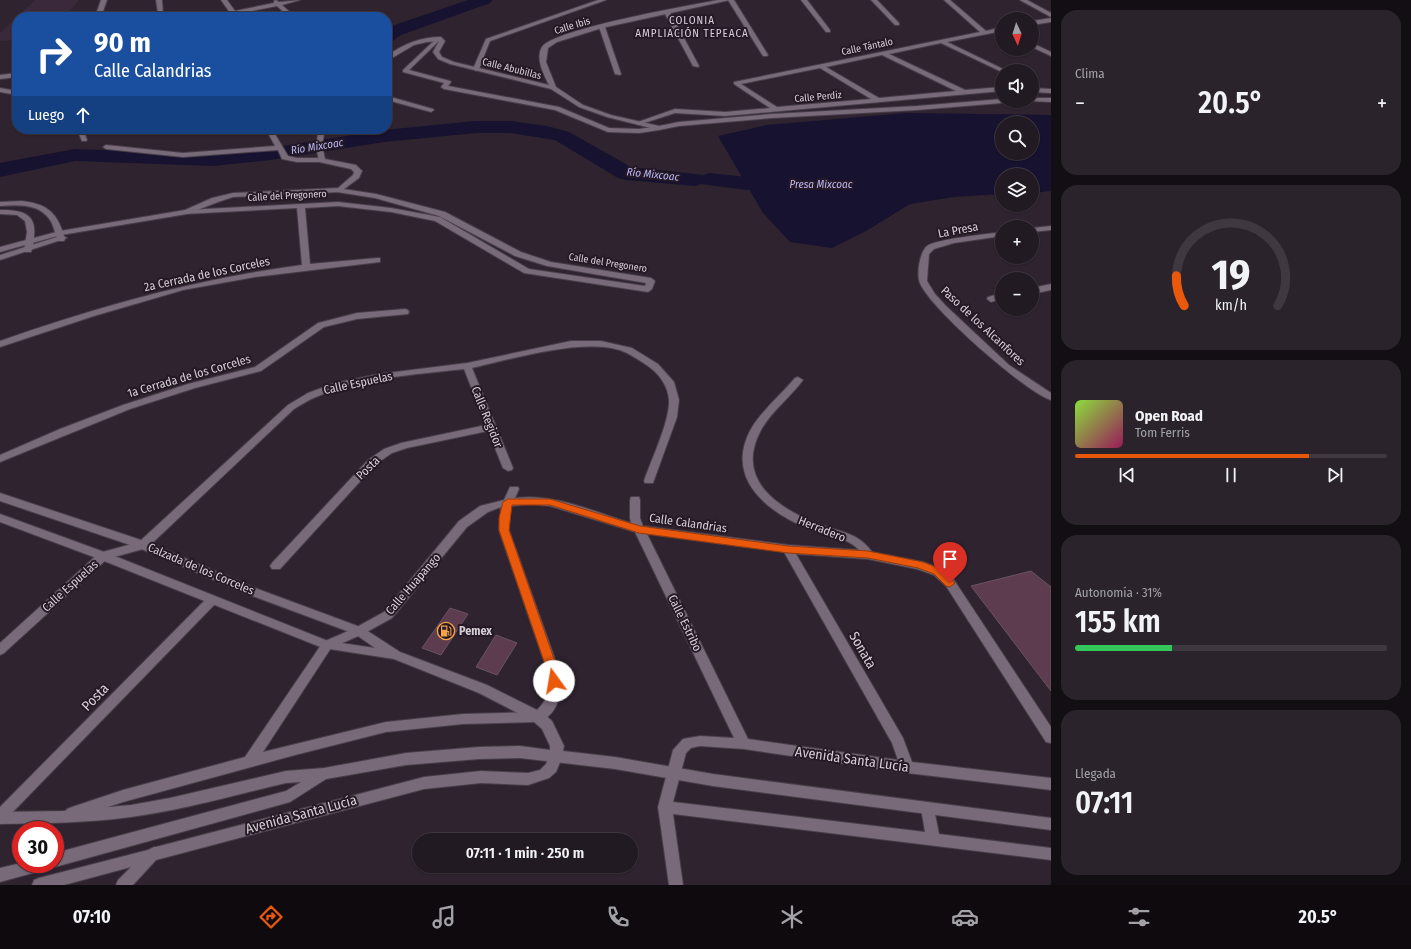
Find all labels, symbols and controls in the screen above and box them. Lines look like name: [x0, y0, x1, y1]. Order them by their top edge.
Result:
north arrow: [995, 12, 1039, 56]
map controls: [995, 12, 1039, 316]
district label: COLONIA AMPLIACIÓN TEPEACA: [635, 14, 749, 40]
street label: Calle Ibis: [553, 15, 592, 37]
text: 90 m: [94, 26, 151, 59]
icon: right: [28, 28, 80, 80]
street label: Calle Tántalo: [840, 36, 894, 58]
street label: Calle Abubillas: [481, 56, 542, 82]
text: Calle Calandrias: [94, 60, 212, 82]
button: sound: [995, 64, 1039, 108]
text: Clima: [1075, 66, 1105, 81]
text: 20.5°: [1198, 85, 1264, 121]
street label: Calle Perdiz: [794, 89, 842, 105]
text: −: [1075, 90, 1085, 117]
text: +: [1377, 90, 1387, 117]
icon: ahead: [72, 104, 94, 126]
text: Luego: [28, 106, 64, 124]
button: search: [995, 116, 1039, 160]
water label: Río Mixcoac: [290, 136, 345, 157]
water label: Río Mixcoac: [626, 165, 680, 184]
button: layers: [995, 168, 1039, 212]
water label: Presa Mixcoac: [790, 178, 853, 191]
street label: Calle del Pregonero: [247, 188, 327, 204]
street label: La Presa: [937, 219, 979, 241]
button: +: [995, 220, 1039, 264]
text: 19: [1211, 249, 1251, 299]
street label: Calle del Pregonero: [568, 251, 648, 275]
street label: 2a Cerrada de los Corceles: [143, 254, 271, 294]
button: −: [995, 272, 1039, 316]
street label: Paso de los Alcanfores: [938, 283, 1028, 369]
text: km/h: [1215, 296, 1247, 313]
street label: 1a Cerrada de los Corceles: [126, 352, 252, 400]
street label: Calle Espuelas: [322, 369, 394, 397]
street label: Calle Regidor: [468, 384, 506, 450]
text: Open Road: [1135, 407, 1203, 425]
text: Tom Ferris: [1135, 425, 1190, 440]
street label: Posta: [353, 453, 383, 482]
icon: previous: [1116, 464, 1138, 486]
icon: pause: [1220, 464, 1242, 486]
icon: next: [1324, 464, 1346, 486]
street label: Calle Calandrias: [648, 511, 728, 535]
street label: Herradero: [796, 513, 848, 545]
street label: Calzada de los Corceles: [146, 540, 256, 598]
pin: [933, 542, 967, 583]
icon: arrive: [939, 548, 961, 570]
street label: Calle Huapango: [383, 551, 443, 617]
street label: Calle Espuelas: [39, 557, 101, 615]
text: Autonomía · 31%: [1075, 585, 1162, 600]
street label: Calle Estribo: [665, 592, 705, 654]
text: 155 km: [1075, 604, 1161, 640]
fuel station icon: Pemex: [436, 621, 456, 641]
place label: Pemex: [459, 624, 492, 638]
street label: Sonata: [845, 629, 880, 672]
position arrow: [533, 660, 575, 702]
street label: Posta: [78, 680, 113, 715]
street label: Avenida Santa Lucía: [794, 743, 910, 776]
text: Llegada: [1075, 766, 1116, 781]
text: 07:11: [1075, 785, 1133, 821]
street label: Avenida Santa Lucía: [244, 791, 359, 838]
speed limit sign: 30: [12, 821, 64, 873]
text: 07:11 · 1 min · 250 m: [466, 844, 584, 862]
icon: directions: [257, 903, 285, 931]
icon: music: [430, 903, 458, 931]
icon: phone: [604, 903, 632, 931]
icon: climate: [778, 903, 806, 931]
icon: car: [951, 903, 979, 931]
icon: filters: [1125, 903, 1153, 931]
text: 07:10: [73, 906, 111, 928]
text: 20.5°: [1299, 906, 1338, 928]

